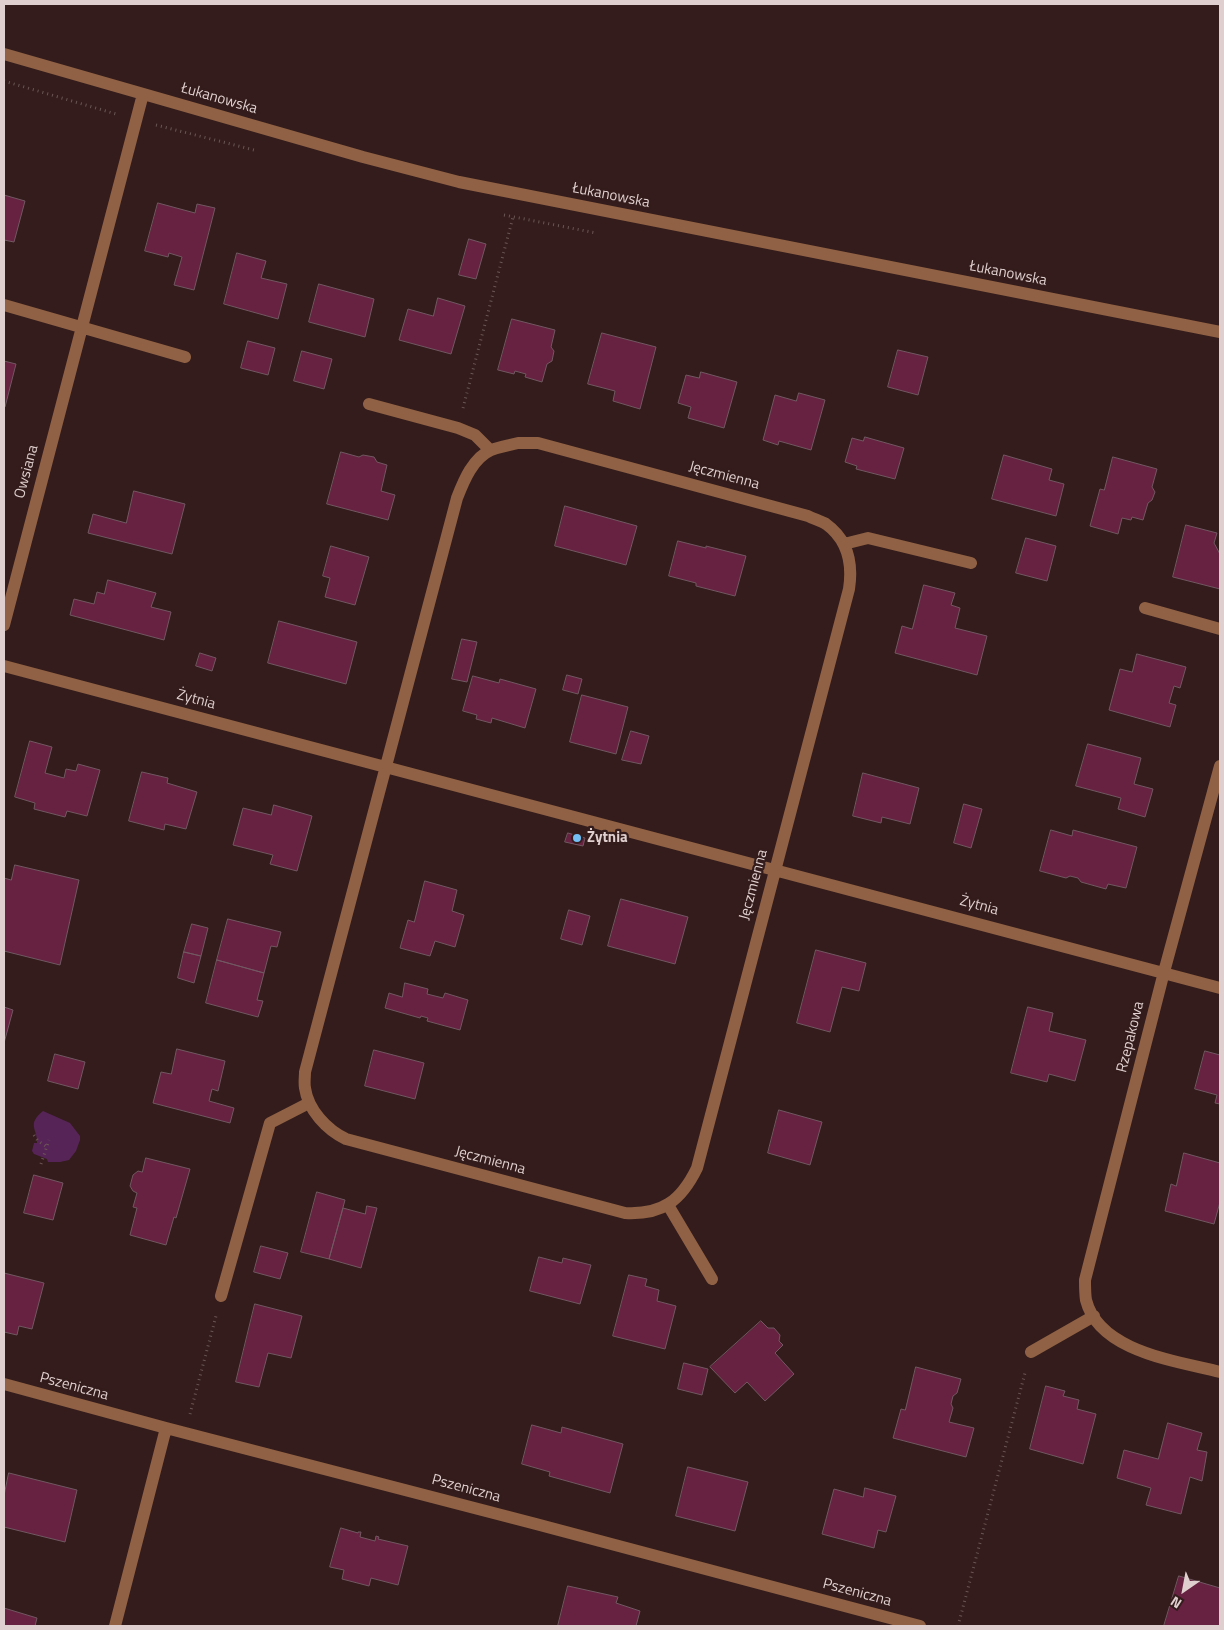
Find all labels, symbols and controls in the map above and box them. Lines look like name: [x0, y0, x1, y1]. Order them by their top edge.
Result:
street label: Łukanowska: [179, 80, 259, 118]
street label: Łukanowska: [571, 180, 651, 212]
street label: Łukanowska: [968, 258, 1048, 290]
street label: Owsiana: [11, 443, 43, 501]
street label: Jęczmienna: [687, 458, 761, 494]
street label: Żytnia: [175, 686, 217, 714]
place label: Żytnia: [587, 829, 628, 847]
marker: Żytnia: [571, 832, 583, 844]
street label: Jęczmienna: [736, 848, 772, 922]
street label: Żytnia: [958, 892, 1000, 920]
street label: Rzepakowa: [1113, 1000, 1149, 1074]
street label: Jęczmienna: [453, 1143, 527, 1179]
street label: Pszeniczna: [38, 1369, 110, 1405]
street label: Pszeniczna: [430, 1471, 502, 1507]
north arrow: [1159, 1565, 1209, 1615]
street label: Pszeniczna: [821, 1575, 893, 1611]
text: N: [1166, 1592, 1185, 1614]

